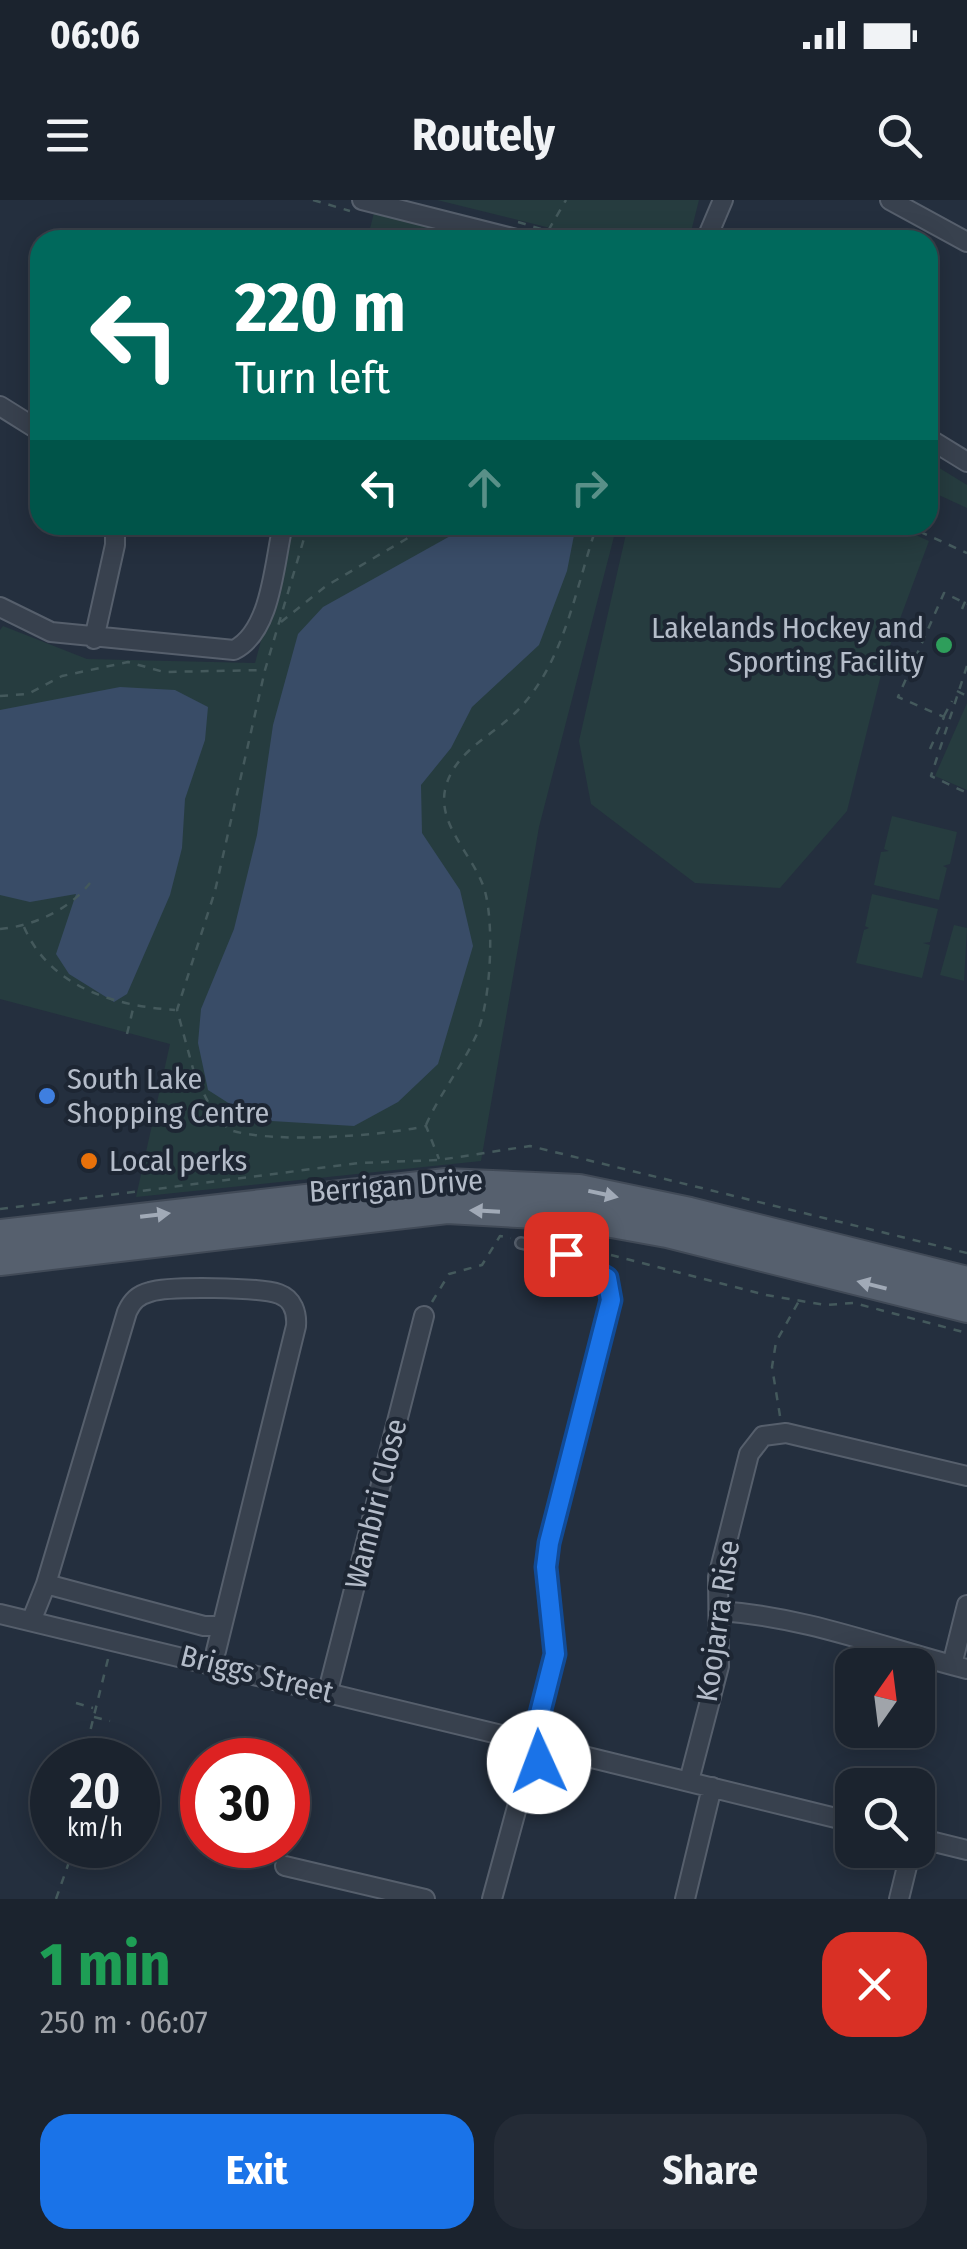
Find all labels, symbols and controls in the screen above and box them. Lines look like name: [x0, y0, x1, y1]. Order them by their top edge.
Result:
text: 06:06: [50, 12, 140, 58]
icon: menu: [40, 108, 95, 163]
text: Routely: [412, 108, 555, 162]
icon: search: [872, 108, 927, 163]
text: 220 m: [235, 266, 406, 350]
icon: left: [70, 270, 200, 400]
text: Turn left: [235, 351, 390, 405]
icon: left: [352, 460, 407, 515]
icon: ahead: [457, 460, 512, 515]
icon: right: [562, 460, 617, 515]
place label: Lakelands Hockey and Sporting Facility: [651, 610, 925, 680]
marker: Lakelands Hockey and Sporting Facility: [933, 634, 955, 656]
place label: South Lake Shopping Centre: [67, 1061, 269, 1131]
marker: South Lake Shopping Centre: [36, 1085, 58, 1107]
place label: Local perks: [109, 1143, 247, 1179]
marker: Local perks: [78, 1150, 100, 1172]
street label: Berrigan Drive: [308, 1162, 484, 1210]
one-way arrow: [588, 1187, 620, 1202]
one-way arrow: [469, 1203, 501, 1219]
one-way arrow: [140, 1207, 172, 1223]
pin: [524, 1212, 609, 1297]
icon: arrive: [539, 1227, 594, 1282]
one-way arrow: [856, 1276, 887, 1292]
street label: Wambiri Close: [337, 1415, 415, 1593]
street label: Koojarra Rise: [689, 1538, 747, 1704]
street label: Briggs Street: [177, 1638, 337, 1710]
north arrow: [835, 1648, 935, 1748]
map controls: [835, 1648, 935, 1868]
position arrow: [487, 1710, 591, 1814]
speed limit sign: 30: [180, 1738, 310, 1868]
text: 20: [70, 1761, 120, 1821]
button: search: [835, 1768, 935, 1868]
text: km/h: [67, 1813, 123, 1843]
text: 1 min: [40, 1929, 171, 2001]
button: close: [822, 1932, 927, 2037]
text: 250 m · 06:07: [40, 2003, 208, 2041]
button: Exit: [40, 2114, 474, 2229]
button: Share: [494, 2114, 927, 2229]

